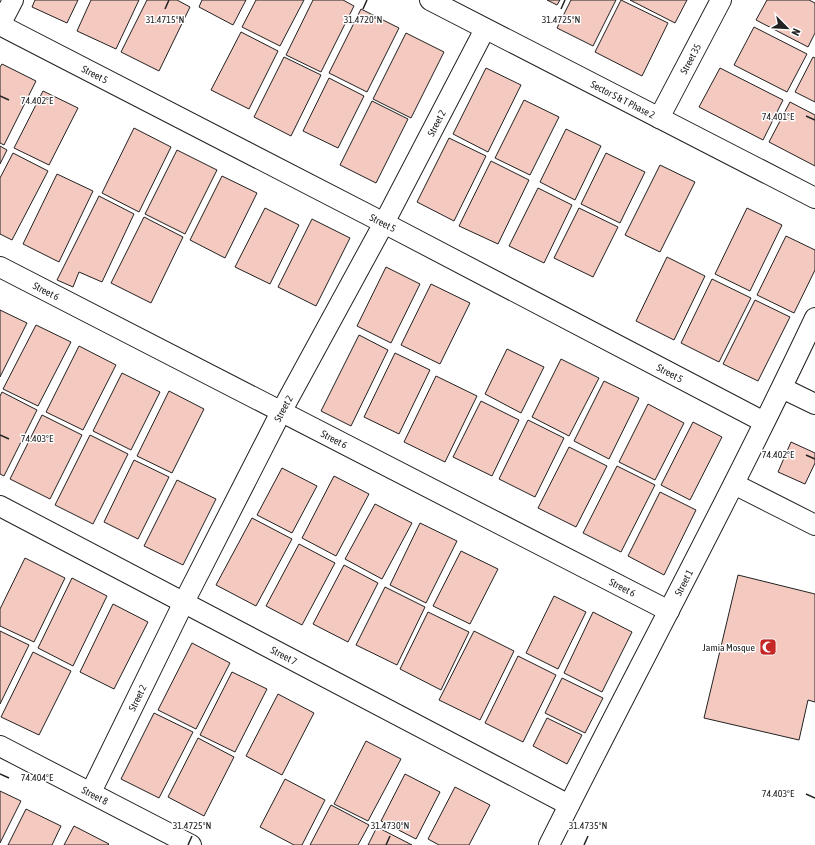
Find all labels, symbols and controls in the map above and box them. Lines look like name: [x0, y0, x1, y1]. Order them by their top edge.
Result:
north arrow: [767, 8, 807, 48]
text: 31.4715°N: [146, 14, 184, 25]
text: 31.4720°N: [344, 14, 382, 25]
text: 31.4725°N: [542, 14, 580, 25]
text: N: [789, 27, 803, 37]
street label: Street 35: [678, 42, 703, 76]
street label: Street 5: [80, 63, 110, 86]
street label: Sector S & T Phase 2: [589, 79, 657, 121]
text: 74.402°E: [21, 95, 54, 106]
street label: Street 2: [425, 108, 448, 138]
text: 74.401°E: [762, 111, 795, 122]
street label: Street 5: [368, 212, 398, 234]
street label: Street 6: [31, 280, 61, 303]
street label: Street 5: [655, 362, 685, 385]
street label: Street 2: [272, 393, 295, 424]
street label: Street 6: [319, 428, 349, 451]
text: 74.403°E: [21, 433, 54, 444]
text: 74.402°E: [762, 449, 795, 460]
street label: Street 1: [673, 567, 695, 598]
street label: Street 6: [607, 576, 638, 599]
mosque icon: Jamia Mosque: [758, 637, 778, 657]
place label: Jamia Mosque: [703, 642, 755, 653]
street label: Street 7: [269, 644, 299, 667]
street label: Street 2: [127, 683, 149, 713]
text: 74.404°E: [21, 772, 54, 783]
street label: Street 8: [80, 784, 110, 807]
text: 74.403°E: [762, 788, 795, 799]
text: 31.4725°N: [173, 820, 211, 831]
text: 31.4730°N: [371, 820, 409, 831]
text: 31.4735°N: [569, 820, 607, 831]

